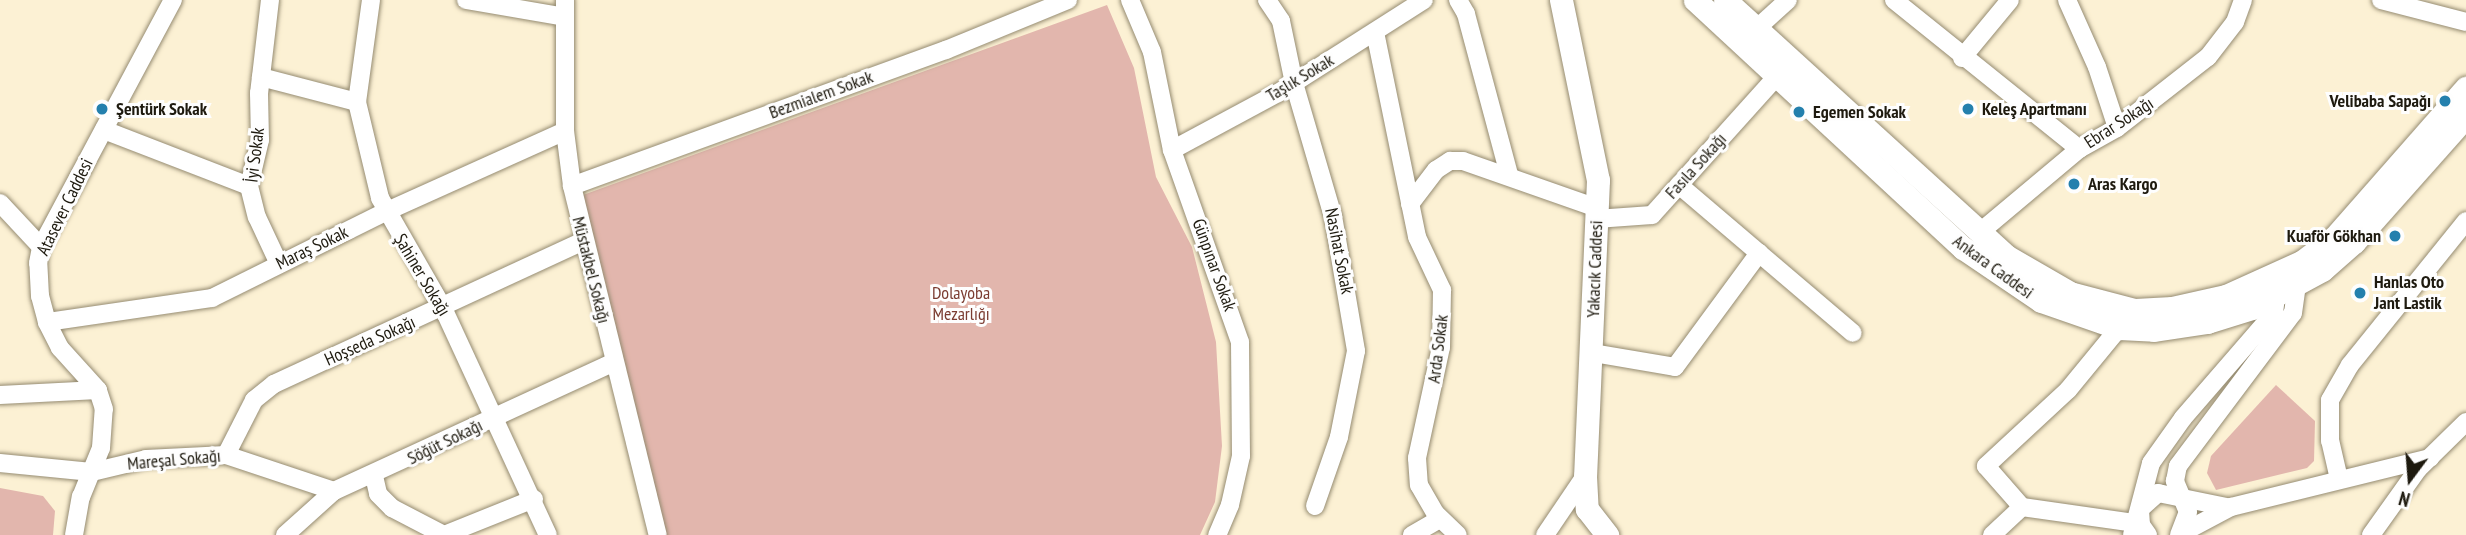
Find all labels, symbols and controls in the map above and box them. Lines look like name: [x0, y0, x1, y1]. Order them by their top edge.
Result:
street label: Taşlık Sokak: [1262, 49, 1338, 107]
street label: Bezmialem Sokak: [766, 66, 876, 124]
place label: Velibaba Sapağı: [2330, 90, 2431, 112]
street label: Ebrar Sokağı: [2081, 93, 2157, 153]
marker: Velibaba Sapağı: [2437, 93, 2453, 109]
place label: Şentürk Sokak: [116, 98, 208, 120]
place label: Keleş Apartmanı: [1982, 98, 2087, 120]
marker: Şentürk Sokak: [94, 101, 110, 117]
place label: Egemen Sokak: [1813, 101, 1906, 123]
marker: Keleş Apartmanı: [1960, 101, 1976, 117]
marker: Egemen Sokak: [1791, 104, 1807, 120]
street label: İyi Sokak: [241, 126, 269, 184]
street label: Fasıla Sokağı: [1661, 129, 1731, 203]
street label: Atasever Caddesi: [32, 155, 98, 259]
place label: Aras Kargo: [2088, 173, 2157, 195]
marker: Aras Kargo: [2066, 176, 2082, 192]
street label: Nasihat Sokak: [1320, 206, 1358, 296]
street label: Müstakbel Sokağı: [567, 214, 615, 326]
street label: Günpınar Sokak: [1187, 216, 1241, 314]
street label: Yakacık Caddesi: [1582, 220, 1608, 318]
street label: Maraş Sokak: [273, 221, 351, 275]
place label: Kuaför Gökhan: [2287, 225, 2381, 247]
marker: Kuaför Gökhan: [2387, 228, 2403, 244]
street label: Şahiner Sokağı: [389, 230, 455, 320]
street label: Ankara Caddesi: [1948, 230, 2038, 304]
place label: Hanlas Oto Jant Lastik: [2374, 272, 2444, 314]
park label: Dolayoba Mezarlığı: [932, 283, 990, 326]
marker: Hanlas Oto Jant Lastik: [2352, 285, 2368, 301]
street label: Hoşseda Sokağı: [321, 311, 419, 371]
street label: Arda Sokak: [1423, 313, 1453, 385]
street label: Söğüt Sokağı: [404, 414, 486, 470]
north arrow: [2375, 444, 2445, 514]
street label: Mareşal Sokağı: [126, 445, 222, 475]
text: N: [2396, 486, 2412, 512]

